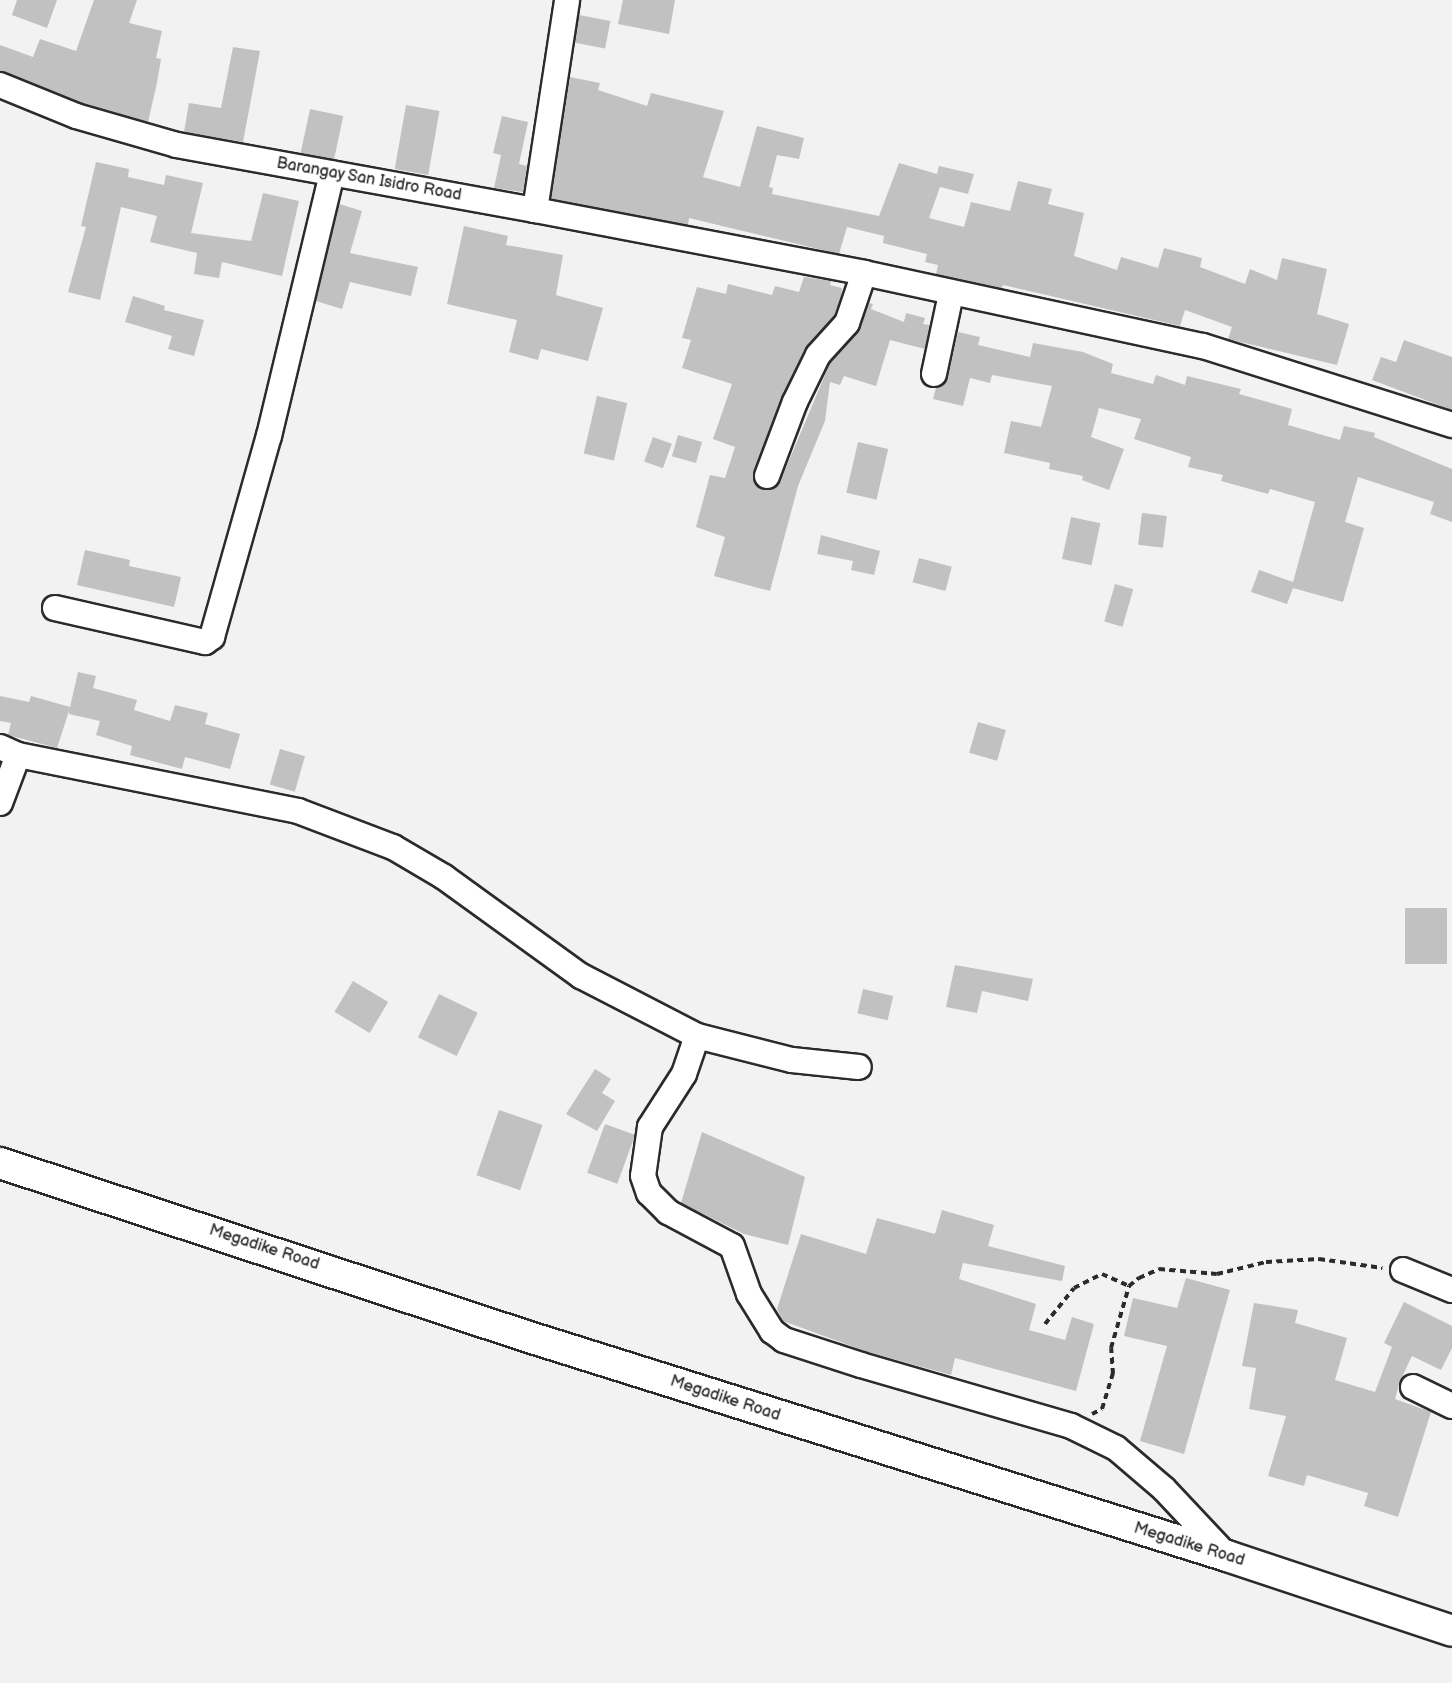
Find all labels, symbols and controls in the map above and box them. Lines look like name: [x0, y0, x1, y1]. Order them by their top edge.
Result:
street label: Barangay San Isidro Road: [274, 154, 464, 206]
street label: Megadike Road: [207, 1221, 321, 1275]
street label: Megadike Road: [668, 1372, 782, 1426]
street label: Megadike Road: [1131, 1519, 1247, 1571]

